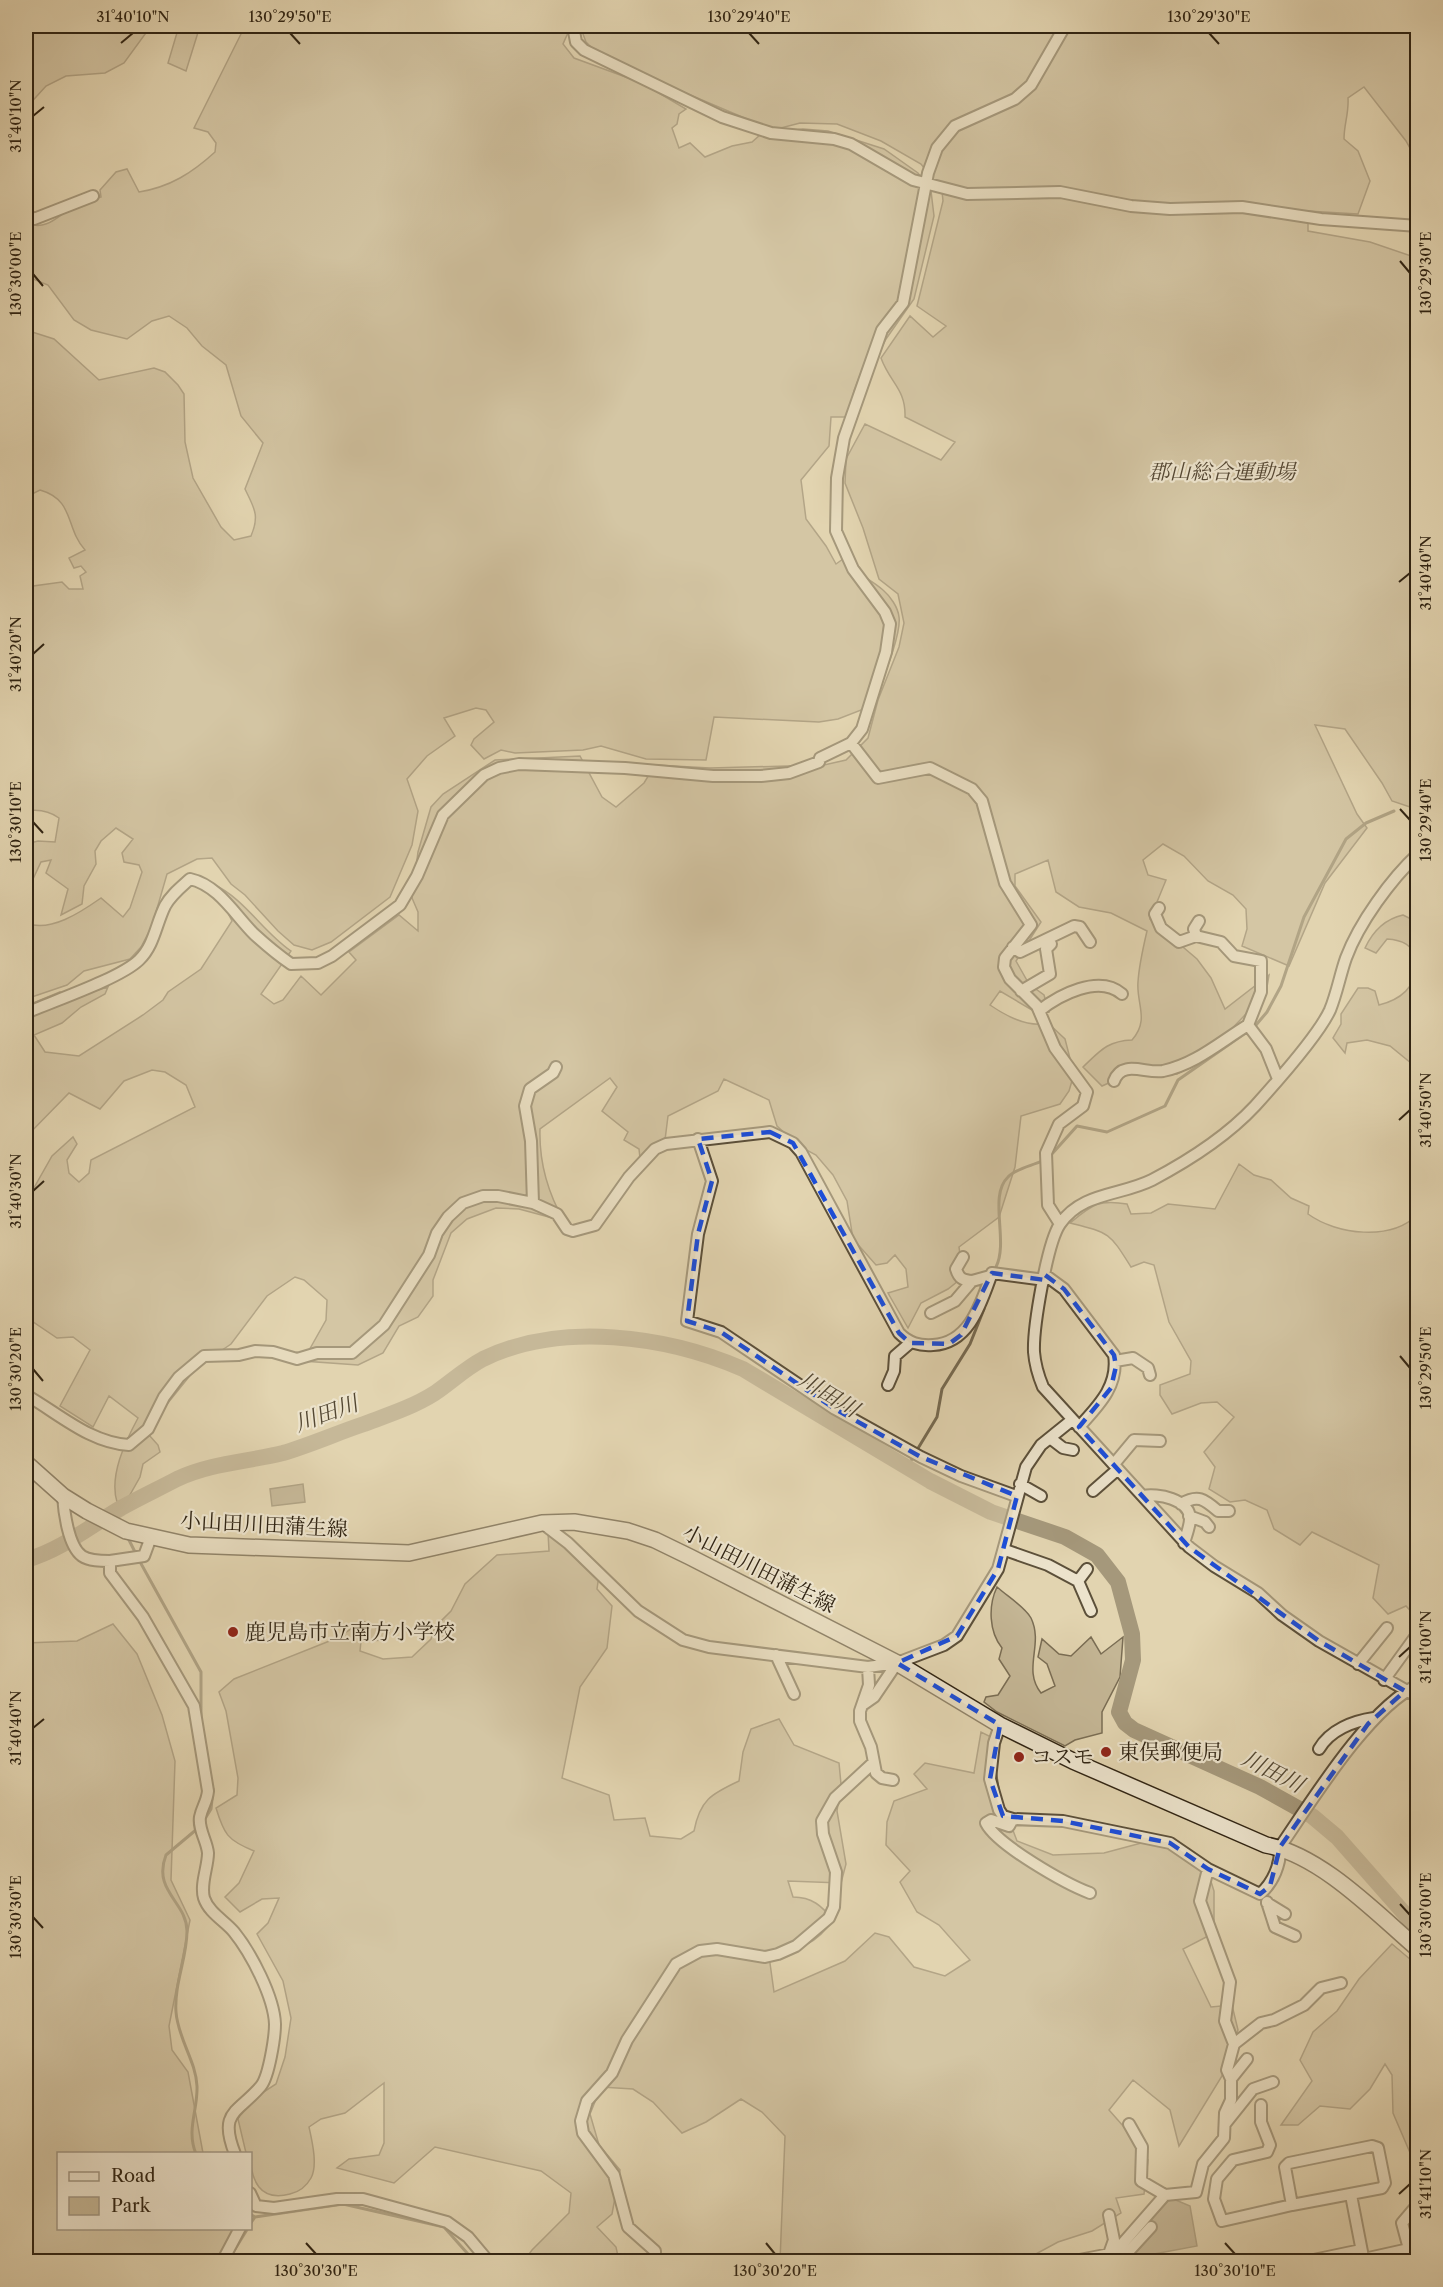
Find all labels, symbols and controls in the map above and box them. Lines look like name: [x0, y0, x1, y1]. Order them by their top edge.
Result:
text: 31°40'10"N: [96, 7, 170, 26]
text: 130°29'50"E: [248, 7, 332, 26]
text: 130°29'40"E: [707, 7, 791, 26]
text: 130°29'30"E: [1167, 7, 1251, 26]
text: 31°40'10"N: [6, 79, 25, 153]
text: 130°29'30"E: [1416, 231, 1435, 315]
text: 130°30'00"E: [6, 232, 25, 316]
park label: 郡山総合運動場: [1149, 459, 1297, 484]
text: 31°40'40"N: [1416, 535, 1435, 611]
text: 31°40'20"N: [6, 616, 25, 692]
text: 130°29'40"E: [1416, 778, 1435, 862]
text: 130°30'10"E: [6, 781, 25, 863]
text: 31°40'50"N: [1416, 1072, 1435, 1148]
text: 31°40'30"N: [6, 1153, 25, 1229]
text: 130°29'50"E: [1416, 1326, 1435, 1410]
text: 130°30'20"E: [6, 1327, 25, 1411]
water label: 川田川: [793, 1366, 866, 1424]
water label: 川田川: [291, 1389, 364, 1437]
street label: 小山田川田蒲生線: [179, 1508, 349, 1541]
street label: 小山田川田蒲生線: [679, 1519, 840, 1618]
text: 31°41'00"N: [1416, 1610, 1435, 1684]
place label: 鹿児島市立南方小学校: [245, 1619, 455, 1644]
marker: 鹿児島市立南方小学校: [226, 1625, 240, 1639]
text: 31°40'40"N: [6, 1690, 25, 1766]
place label: 東俣郵便局: [1118, 1739, 1223, 1764]
place label: コスモ: [1031, 1744, 1094, 1769]
water label: 川田川: [1237, 1744, 1310, 1799]
marker: 東俣郵便局: [1099, 1745, 1113, 1759]
marker: コスモ: [1012, 1750, 1026, 1764]
text: 130°30'00"E: [1416, 1873, 1435, 1957]
text: 130°30'30"E: [6, 1875, 25, 1959]
text: 31°41'10"N: [1416, 2149, 1435, 2219]
legend: [57, 2152, 252, 2230]
text: Road: [111, 2165, 156, 2187]
text: Park: [111, 2195, 152, 2217]
text: 130°30'30"E: [274, 2261, 358, 2280]
text: 130°30'20"E: [733, 2261, 817, 2280]
text: 130°30'10"E: [1194, 2261, 1276, 2280]

